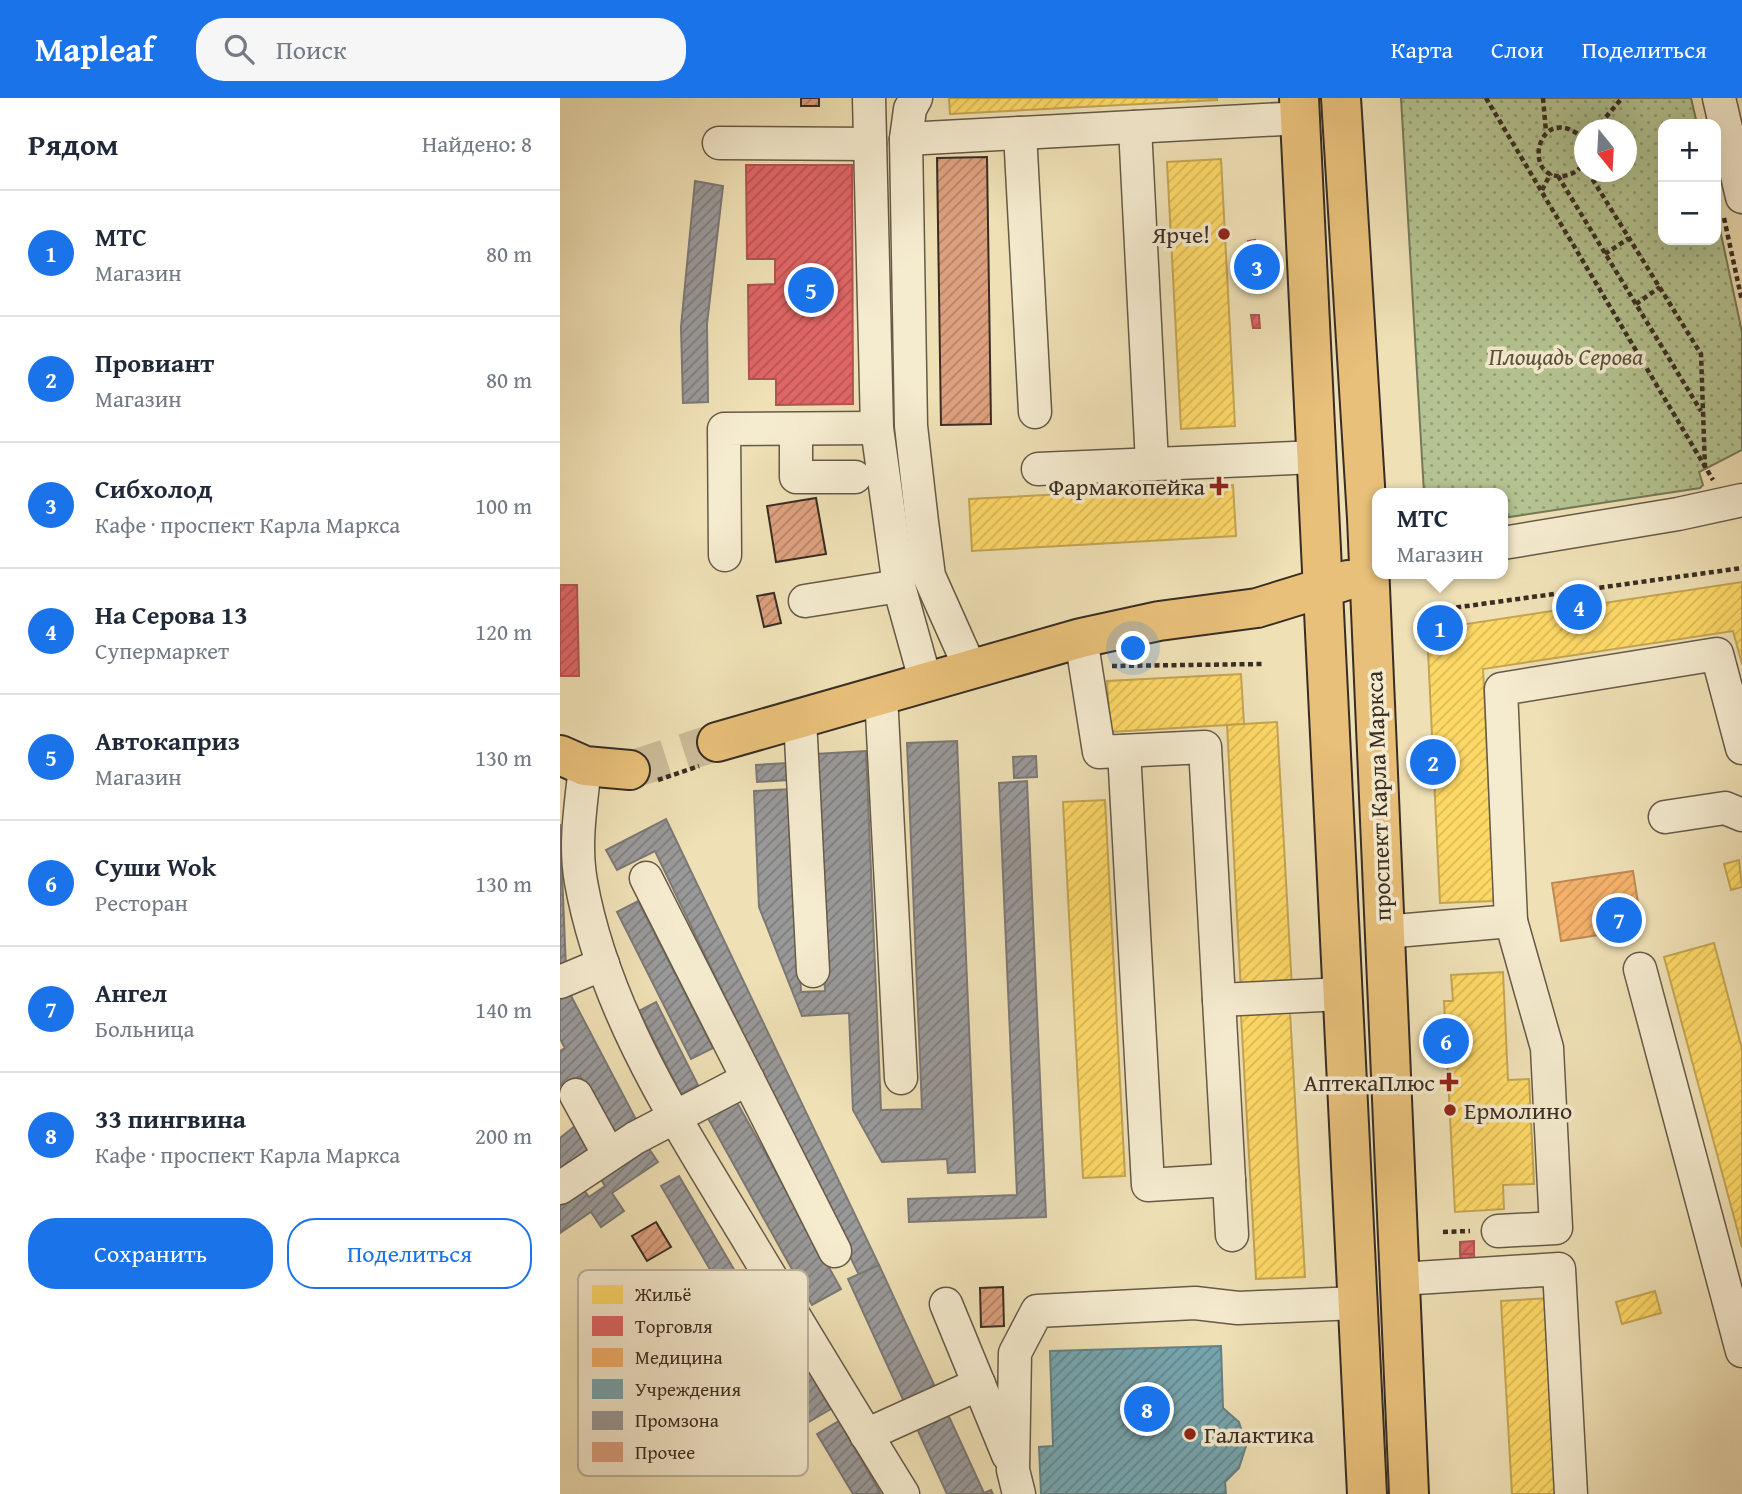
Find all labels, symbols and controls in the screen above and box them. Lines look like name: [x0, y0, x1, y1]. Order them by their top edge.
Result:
search box: [196, 18, 686, 81]
text: Mapleaf: [35, 25, 154, 73]
icon: search: [220, 30, 258, 68]
text: Поиск: [276, 30, 347, 69]
text: Карта: [1391, 32, 1453, 67]
text: Слои: [1491, 32, 1544, 67]
text: Поделиться: [1582, 32, 1707, 67]
north arrow: [1574, 119, 1637, 182]
map controls: [1658, 119, 1721, 245]
button: +: [1658, 119, 1721, 182]
text: Рядом: [28, 122, 119, 166]
text: Найдено: 8: [422, 127, 532, 160]
button: −: [1658, 182, 1721, 245]
text: МТС: [95, 217, 147, 256]
place label: Ярче!: [1151, 217, 1210, 252]
marker: Ярче!: [1216, 226, 1232, 242]
text: 1: [45, 237, 57, 270]
text: 80 m: [486, 237, 532, 270]
pin: 3: [1234, 241, 1280, 293]
text: Магазин: [95, 256, 182, 289]
pin: 5: [788, 264, 834, 316]
park label: Площадь Серова: [1489, 339, 1643, 374]
text: Провиант: [95, 343, 214, 382]
text: 2: [45, 363, 57, 396]
text: 80 m: [486, 363, 532, 396]
text: Магазин: [95, 382, 182, 415]
text: Сибхолод: [95, 469, 213, 508]
place label: Фармакопейка: [1049, 469, 1206, 504]
marker: Фармакопейка: [1211, 478, 1227, 494]
popup: [1372, 488, 1508, 579]
text: 3: [45, 489, 57, 522]
text: 100 m: [475, 489, 532, 522]
text: МТС: [1397, 498, 1449, 537]
text: Кафе · проспект Карла Маркса: [95, 508, 400, 541]
text: Магазин: [1397, 537, 1483, 570]
pin: 4: [1556, 581, 1602, 633]
text: На Серова 13: [95, 595, 248, 634]
pin: 1: [1417, 602, 1463, 654]
text: 4: [45, 615, 57, 648]
text: 120 m: [475, 615, 532, 648]
your location: [1116, 631, 1150, 665]
text: Супермаркет: [95, 634, 229, 667]
street label: проспект Карла Маркса: [1356, 670, 1400, 922]
text: Автокаприз: [95, 721, 240, 760]
pin: 2: [1410, 736, 1456, 788]
text: 5: [45, 741, 57, 774]
text: 130 m: [475, 741, 532, 774]
text: Магазин: [95, 760, 182, 793]
text: Суши Wok: [95, 847, 216, 886]
text: 6: [45, 867, 57, 900]
text: 130 m: [475, 867, 532, 900]
text: Ресторан: [95, 886, 188, 919]
pin: 7: [1596, 894, 1642, 946]
text: Ангел: [95, 973, 167, 1012]
text: 7: [45, 993, 57, 1026]
text: 140 m: [475, 993, 532, 1026]
text: Больница: [95, 1012, 194, 1045]
pin: 6: [1423, 1015, 1469, 1067]
place label: АптекаПлюс: [1303, 1065, 1435, 1100]
marker: АптекаПлюс: [1441, 1074, 1457, 1090]
place label: Ермолино: [1464, 1093, 1572, 1128]
text: 33 пингвина: [95, 1099, 246, 1138]
marker: Ермолино: [1442, 1102, 1458, 1118]
text: 8: [45, 1119, 57, 1152]
text: 200 m: [475, 1119, 532, 1152]
text: Кафе · проспект Карла Маркса: [95, 1138, 400, 1171]
button: Сохранить: [28, 1218, 273, 1289]
button: Поделиться: [287, 1218, 532, 1289]
legend: [578, 1270, 808, 1476]
text: Жильё: [634, 1280, 692, 1308]
text: Торговля: [635, 1312, 713, 1340]
text: Медицина: [635, 1343, 723, 1371]
text: Учреждения: [635, 1375, 741, 1403]
pin: 8: [1124, 1383, 1170, 1435]
text: Промзона: [635, 1406, 719, 1434]
place label: Галактика: [1204, 1417, 1315, 1452]
marker: Галактика: [1182, 1426, 1198, 1442]
text: Прочее: [635, 1438, 695, 1466]

